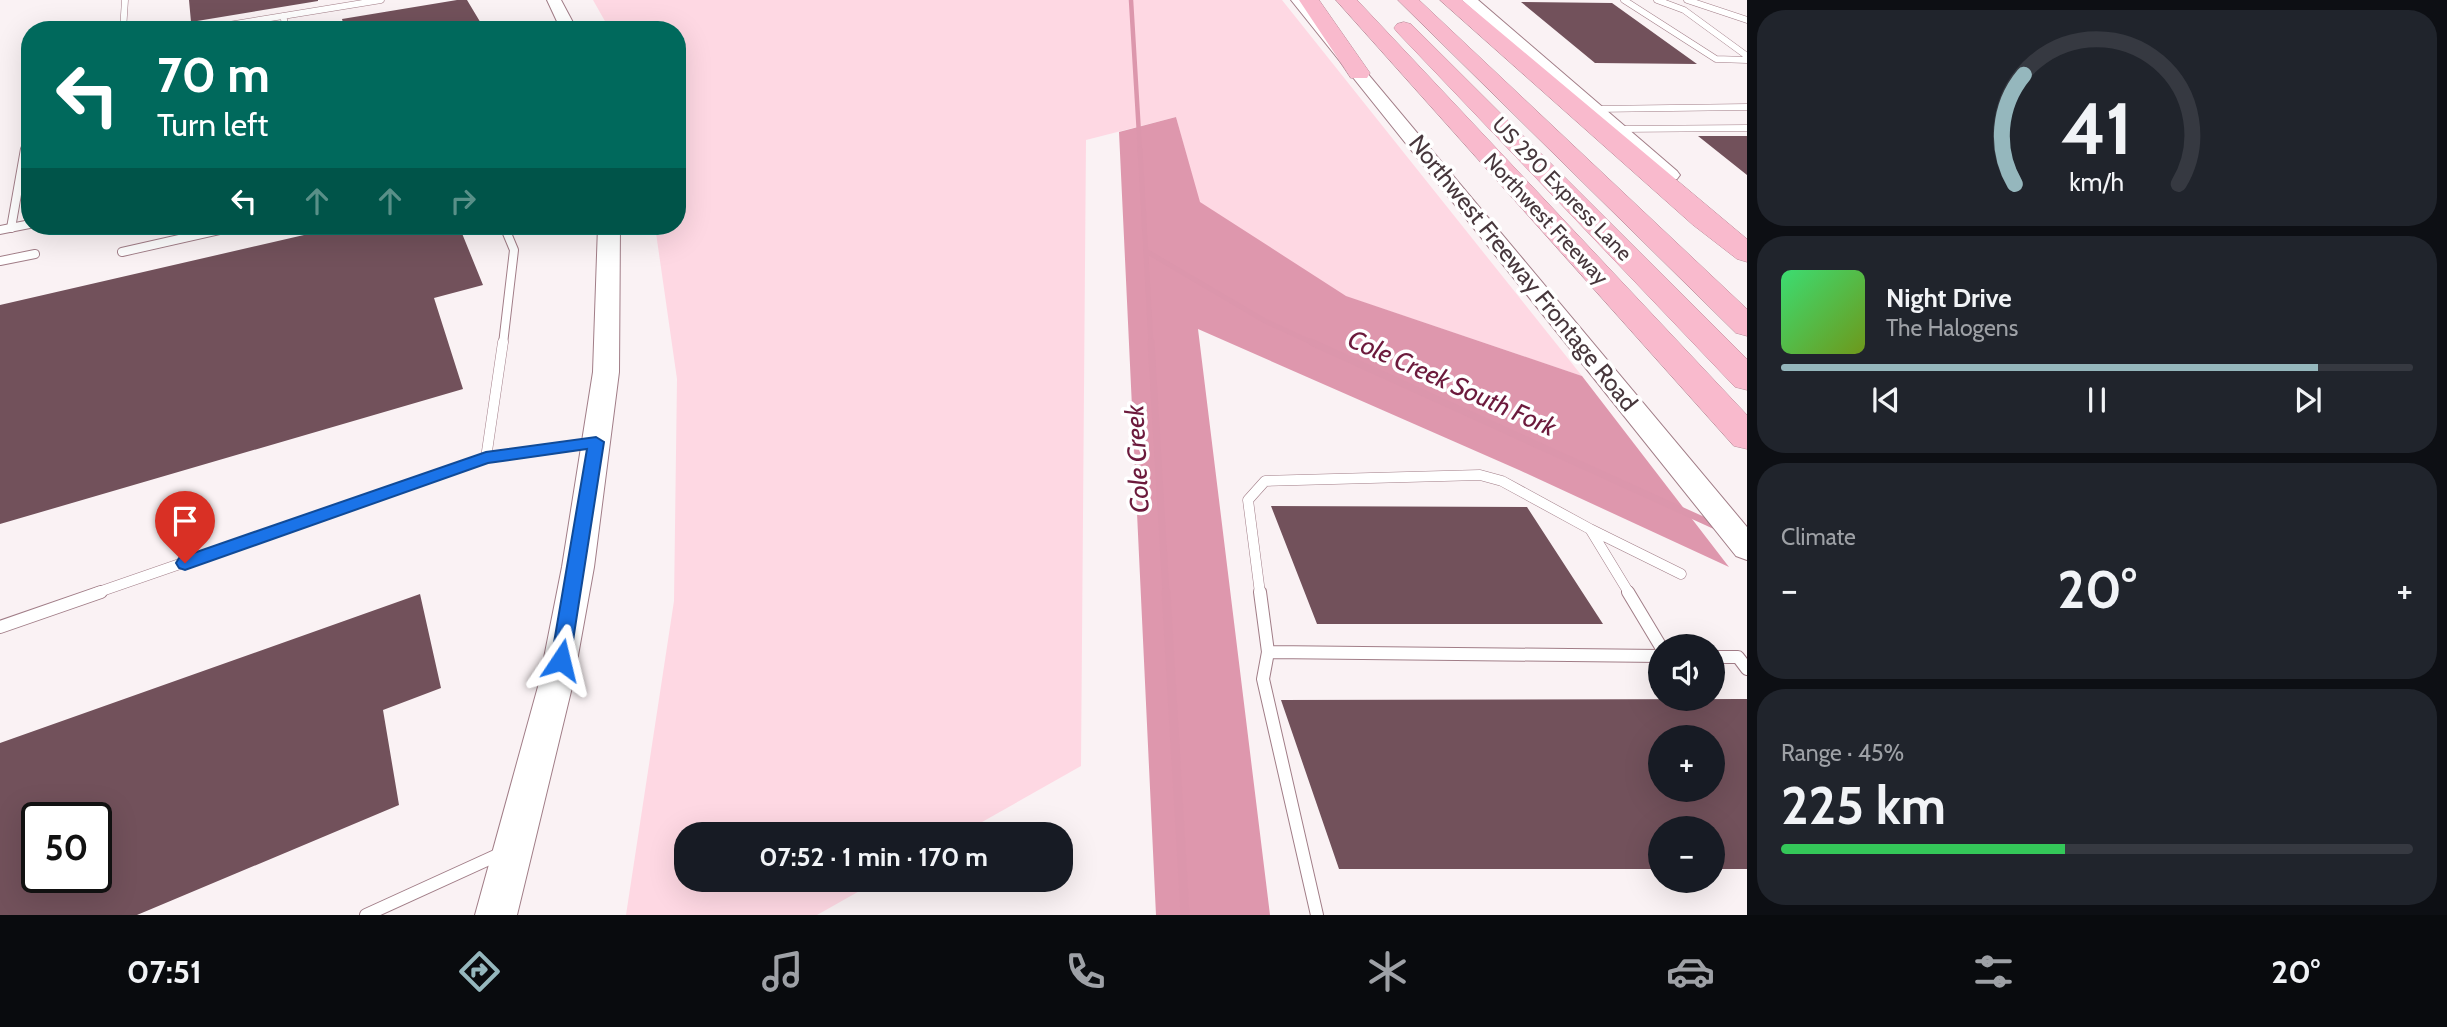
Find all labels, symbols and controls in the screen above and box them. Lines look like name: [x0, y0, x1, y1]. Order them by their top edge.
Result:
text: 70 m: [157, 45, 270, 104]
icon: left: [42, 49, 133, 140]
text: 41: [2061, 85, 2133, 173]
text: Turn left: [157, 105, 268, 144]
street label: US 290 Express Lane: [1487, 112, 1638, 266]
street label: Northwest Freeway Frontage Road: [1403, 129, 1644, 417]
street label: Northwest Freeway: [1479, 148, 1614, 290]
text: km/h: [2070, 167, 2124, 197]
icon: left: [225, 182, 263, 220]
icon: ahead: [298, 182, 336, 220]
icon: ahead: [371, 182, 409, 220]
icon: right: [444, 182, 482, 220]
text: Night Drive: [1886, 282, 2012, 314]
text: The Halogens: [1886, 314, 2018, 342]
water label: Cole Creek South Fork: [1343, 323, 1562, 444]
icon: previous: [1867, 381, 1905, 419]
icon: pause: [2078, 381, 2116, 419]
icon: next: [2289, 381, 2327, 419]
water label: Cole Creek: [1118, 403, 1156, 514]
pin: [155, 491, 215, 563]
icon: arrive: [166, 502, 204, 540]
text: Climate: [1781, 523, 1856, 551]
text: 20°: [2057, 558, 2137, 621]
text: −: [1781, 566, 1798, 613]
text: +: [2396, 566, 2413, 613]
position arrow: [524, 623, 598, 697]
map controls: [1648, 634, 1725, 893]
button: sound: [1648, 634, 1725, 711]
button: +: [1648, 725, 1725, 802]
text: Range · 45%: [1781, 739, 1904, 767]
text: 225 km: [1781, 774, 1946, 837]
speed limit sign: 50: [21, 802, 112, 893]
button: −: [1648, 816, 1725, 893]
text: 07:52 · 1 min · 170 m: [759, 841, 988, 873]
icon: directions: [455, 947, 504, 996]
icon: music: [758, 947, 807, 996]
icon: phone: [1061, 947, 1110, 996]
icon: climate: [1363, 947, 1412, 996]
icon: car: [1666, 947, 1715, 996]
icon: filters: [1969, 947, 2018, 996]
text: 07:51: [127, 952, 202, 991]
text: 20°: [2271, 952, 2320, 991]

